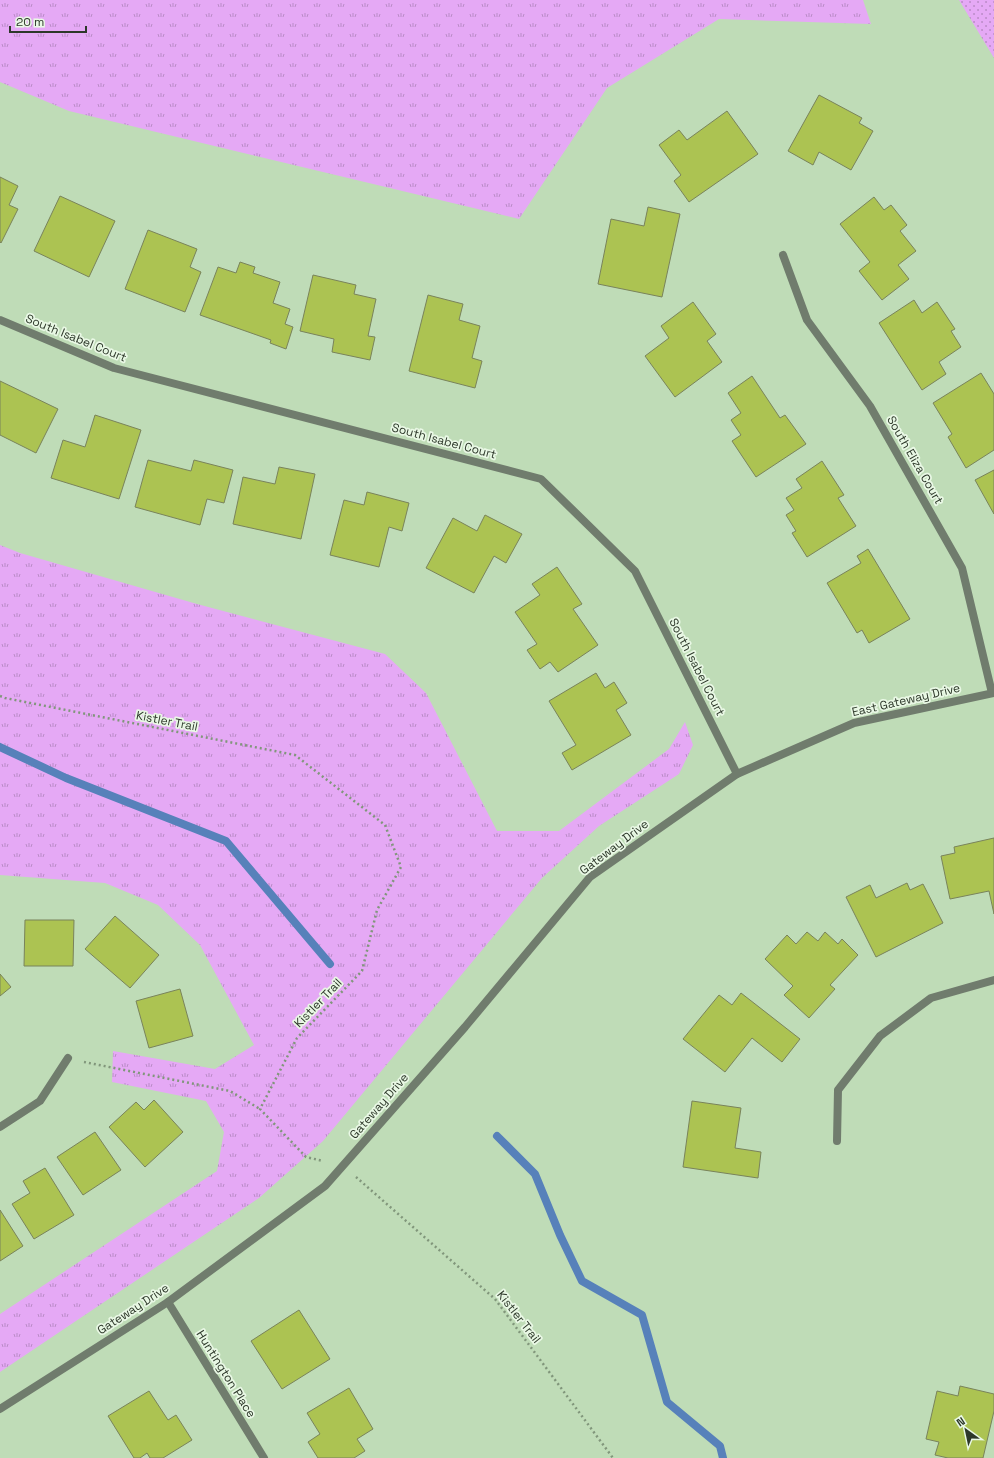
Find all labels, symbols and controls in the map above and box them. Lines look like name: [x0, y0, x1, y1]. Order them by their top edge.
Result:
scale bar: [10, 8, 86, 34]
text: 20 m: [16, 14, 44, 30]
street label: South Isabel Court: [23, 310, 129, 366]
street label: South Eliza Court: [883, 413, 947, 507]
street label: South Isabel Court: [390, 419, 498, 463]
street label: South Isabel Court: [665, 615, 729, 719]
street label: East Gateway Drive: [850, 680, 962, 720]
street label: Kistler Trail: [135, 707, 199, 735]
street label: Gateway Drive: [576, 816, 652, 878]
street label: Kistler Trail: [291, 975, 345, 1031]
street label: Gateway Drive: [346, 1070, 412, 1142]
street label: Gateway Drive: [94, 1280, 172, 1338]
street label: Kistler Trail: [493, 1287, 545, 1347]
street label: Huntington Place: [193, 1327, 259, 1421]
north arrow: [946, 1410, 986, 1450]
text: N: [954, 1414, 967, 1429]

